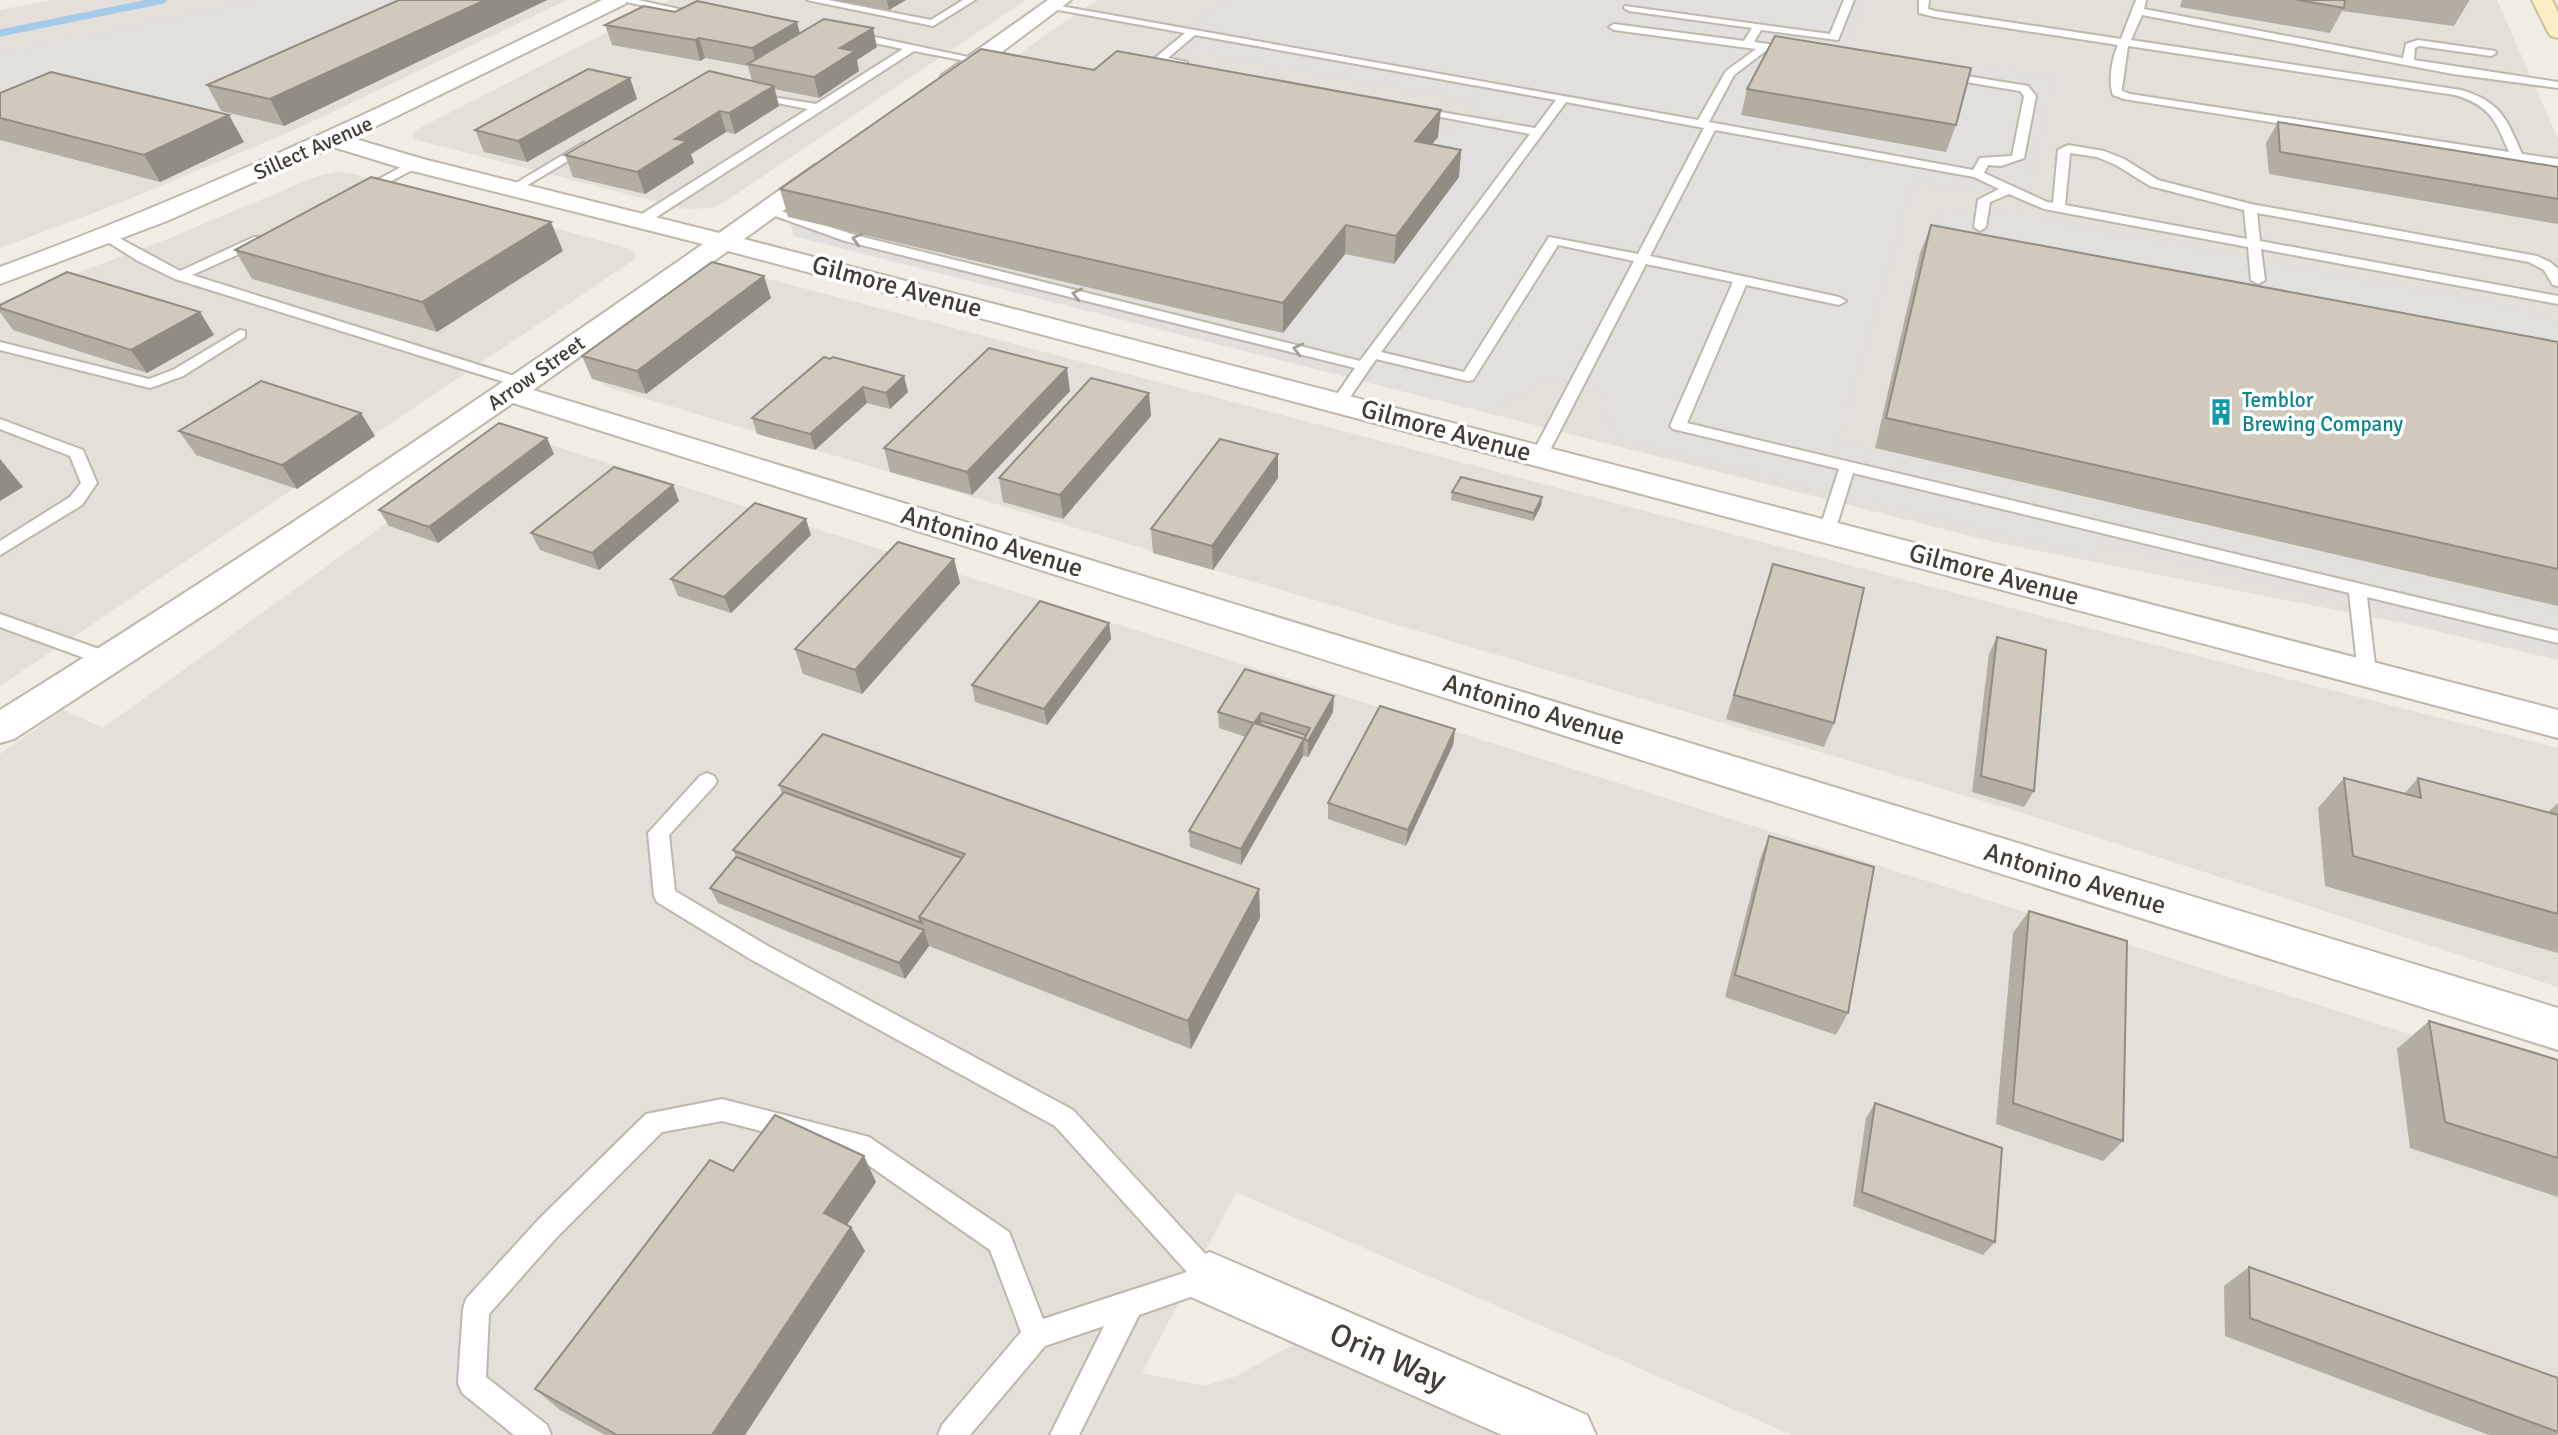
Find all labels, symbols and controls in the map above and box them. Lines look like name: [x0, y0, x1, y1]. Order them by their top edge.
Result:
street label: Sillect Avenue: [250, 110, 376, 186]
one-way arrow: [851, 233, 863, 247]
street label: Gilmore Avenue: [808, 249, 986, 325]
one-way arrow: [1071, 288, 1083, 302]
street label: Arrow Street: [482, 330, 590, 416]
one-way arrow: [1292, 343, 1304, 357]
place label: Temblor Brewing Company: [2242, 387, 2403, 437]
street label: Gilmore Avenue: [1357, 393, 1535, 469]
building icon: Temblor Brewing Company: [2206, 397, 2236, 427]
street label: Antonino Avenue: [897, 499, 1087, 585]
street label: Gilmore Avenue: [1905, 537, 2083, 613]
street label: Antonino Avenue: [1439, 667, 1629, 753]
street label: Antonino Avenue: [1980, 836, 2170, 922]
street label: Orin Way: [1324, 1314, 1452, 1400]

